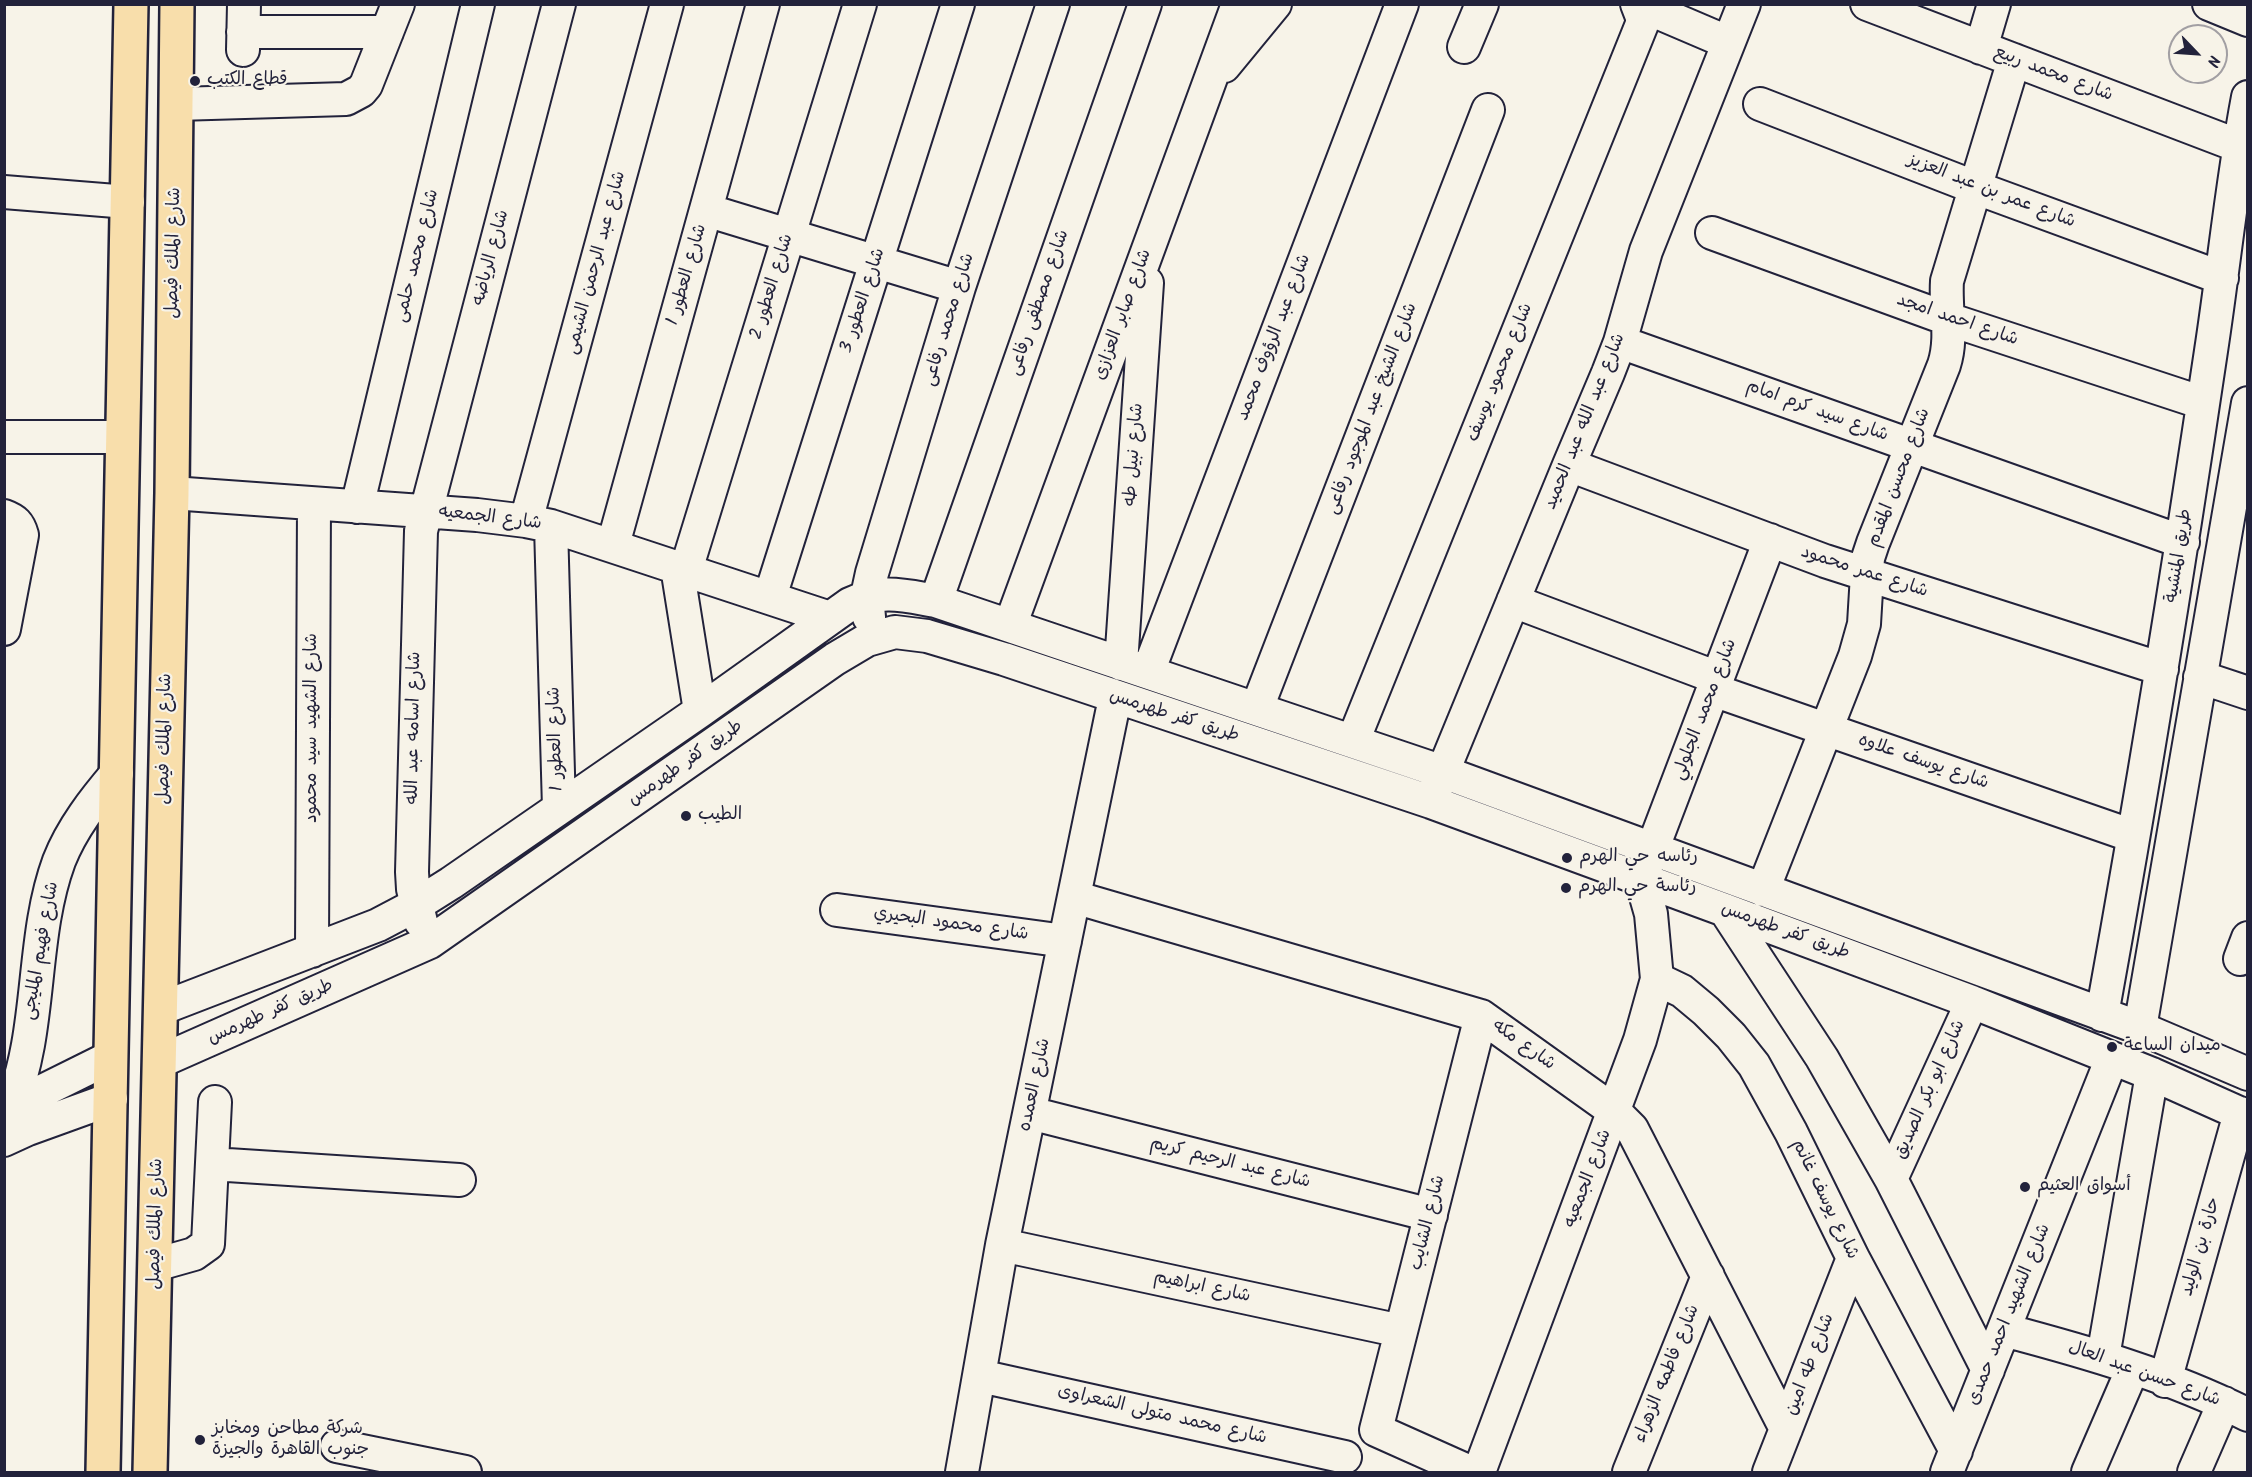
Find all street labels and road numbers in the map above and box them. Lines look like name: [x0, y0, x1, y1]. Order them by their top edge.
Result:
street label: شارع محمد ربيع: [1991, 42, 2115, 108]
street label: شارع عمر بن عبد العزيز: [1904, 150, 2078, 234]
street label: شارع عبد الرحمن الشيمى: [562, 169, 632, 357]
street label: شارع الملك فيصل: [163, 187, 187, 319]
street label: شارع محمد حلمى: [391, 187, 445, 325]
street label: شارع الرياضه: [469, 208, 515, 308]
street label: شارع العطور 1: [663, 222, 713, 328]
street label: شارع مصطفى رفاعى: [1005, 227, 1075, 379]
street label: شارع العطور 2: [747, 232, 799, 342]
street label: شارع العطور 3: [837, 246, 891, 356]
street label: شارع صابر العزازى: [1090, 247, 1158, 383]
street label: شارع محمد رفاعى: [920, 251, 980, 389]
street label: شارع عبد الرؤوف محمد: [1233, 252, 1317, 424]
street label: شارع احمد امجد: [1893, 290, 2021, 352]
street label: شارع الشيخ عبد الموجود رفاعى: [1323, 300, 1423, 518]
street label: شارع محمود يوسف: [1463, 301, 1539, 445]
street label: شارع عبد الله عبد الحميد: [1541, 331, 1631, 513]
street label: شارع سيد كرم امام: [1743, 376, 1891, 448]
street label: شارع نبيل طه: [1121, 402, 1149, 508]
street label: شارع محسن المقدم: [1864, 406, 1936, 550]
street label: شارع الجمعيه: [437, 502, 543, 536]
street label: طريق المنشية: [2162, 508, 2198, 604]
street label: شارع عمر محمود: [1798, 542, 1930, 604]
street label: شارع الشهيد سيد محمود: [302, 633, 324, 823]
street label: شارع محمد الجلولي: [1669, 636, 1743, 784]
street label: شارع اسامه عبد الله: [403, 651, 427, 805]
street label: شارع الملك فيصل: [154, 673, 178, 805]
street label: شارع العطور 1: [544, 686, 570, 792]
street label: طريق كفر طهرمس: [1106, 686, 1242, 748]
street label: طريق كفر طهرمس: [624, 716, 748, 812]
street label: شارع يوسف علاوه: [1855, 731, 1991, 795]
street label: شارع فهيم المليجى: [19, 880, 65, 1022]
street label: طريق كفر طهرمس: [1718, 899, 1852, 965]
street label: شارع محمود البحيري: [872, 903, 1030, 947]
street label: طريق كفر طهرمس: [205, 976, 337, 1050]
street label: شارع مكه: [1487, 1016, 1559, 1076]
street label: شارع ابو بكر الصديق: [1891, 1017, 1971, 1163]
street label: شارع العمده: [1016, 1036, 1056, 1134]
street label: شارع الجمعيه: [1560, 1127, 1618, 1231]
street label: شارع عبد الرحيم كريم: [1148, 1134, 1312, 1194]
street label: شارع يوسف غانم: [1786, 1137, 1862, 1263]
street label: شارع الملك فيصل: [145, 1158, 169, 1290]
street label: شارع الشايب: [1407, 1173, 1451, 1273]
street label: حارة بن الوليد: [2178, 1195, 2226, 1299]
street label: شارع الشهيد احمد حمدى: [1964, 1221, 2056, 1409]
street label: شارع ابراهيم: [1152, 1267, 1252, 1309]
street label: شارع فاطمه الزهراء: [1630, 1302, 1706, 1446]
street label: شارع طه امين: [1782, 1311, 1840, 1419]
street label: شارع حسن عبد العال: [2065, 1338, 2223, 1412]
street label: شارع محمد متولى الشعراوى: [1055, 1381, 1269, 1451]

